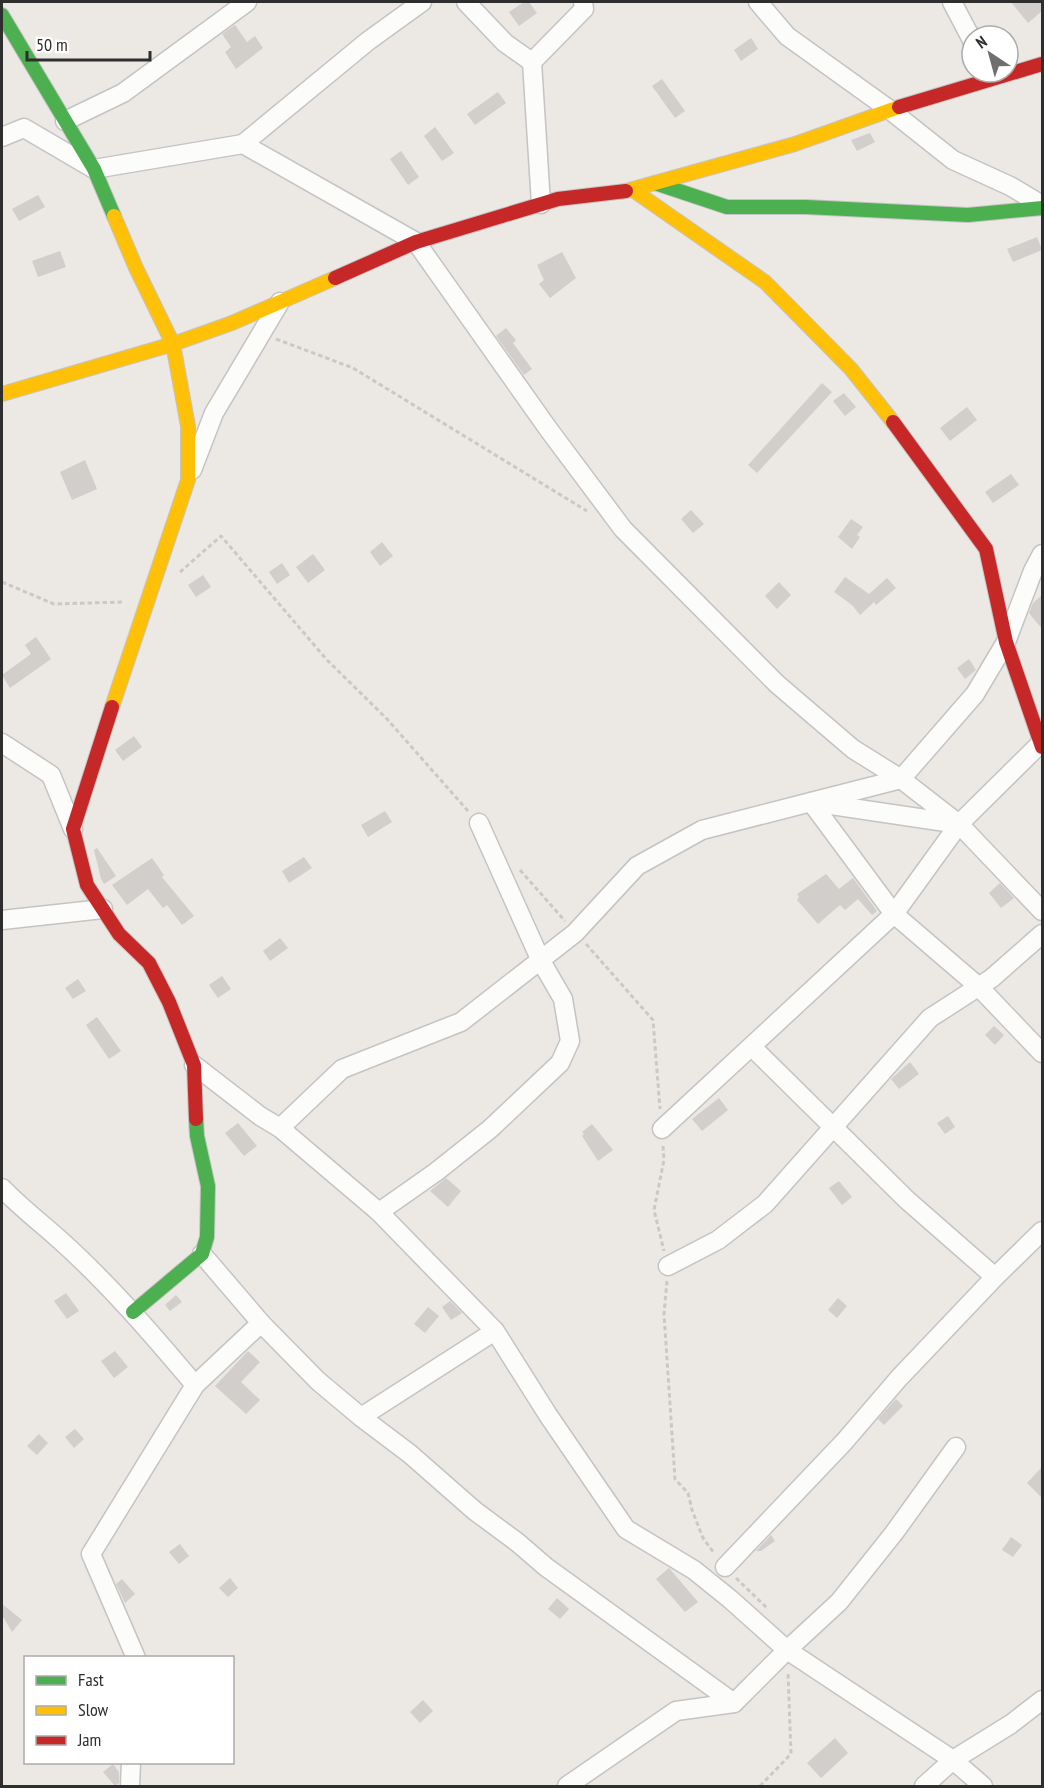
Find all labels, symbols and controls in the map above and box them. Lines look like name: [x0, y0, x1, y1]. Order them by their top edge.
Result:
scale bar: [27, 24, 150, 62]
north arrow: [960, 24, 1020, 84]
text: N: [972, 31, 991, 52]
text: 50 m: [36, 33, 68, 56]
legend: [24, 1656, 234, 1764]
text: Fast: [78, 1668, 104, 1691]
text: Slow: [78, 1698, 109, 1721]
text: Jam: [77, 1728, 101, 1751]

